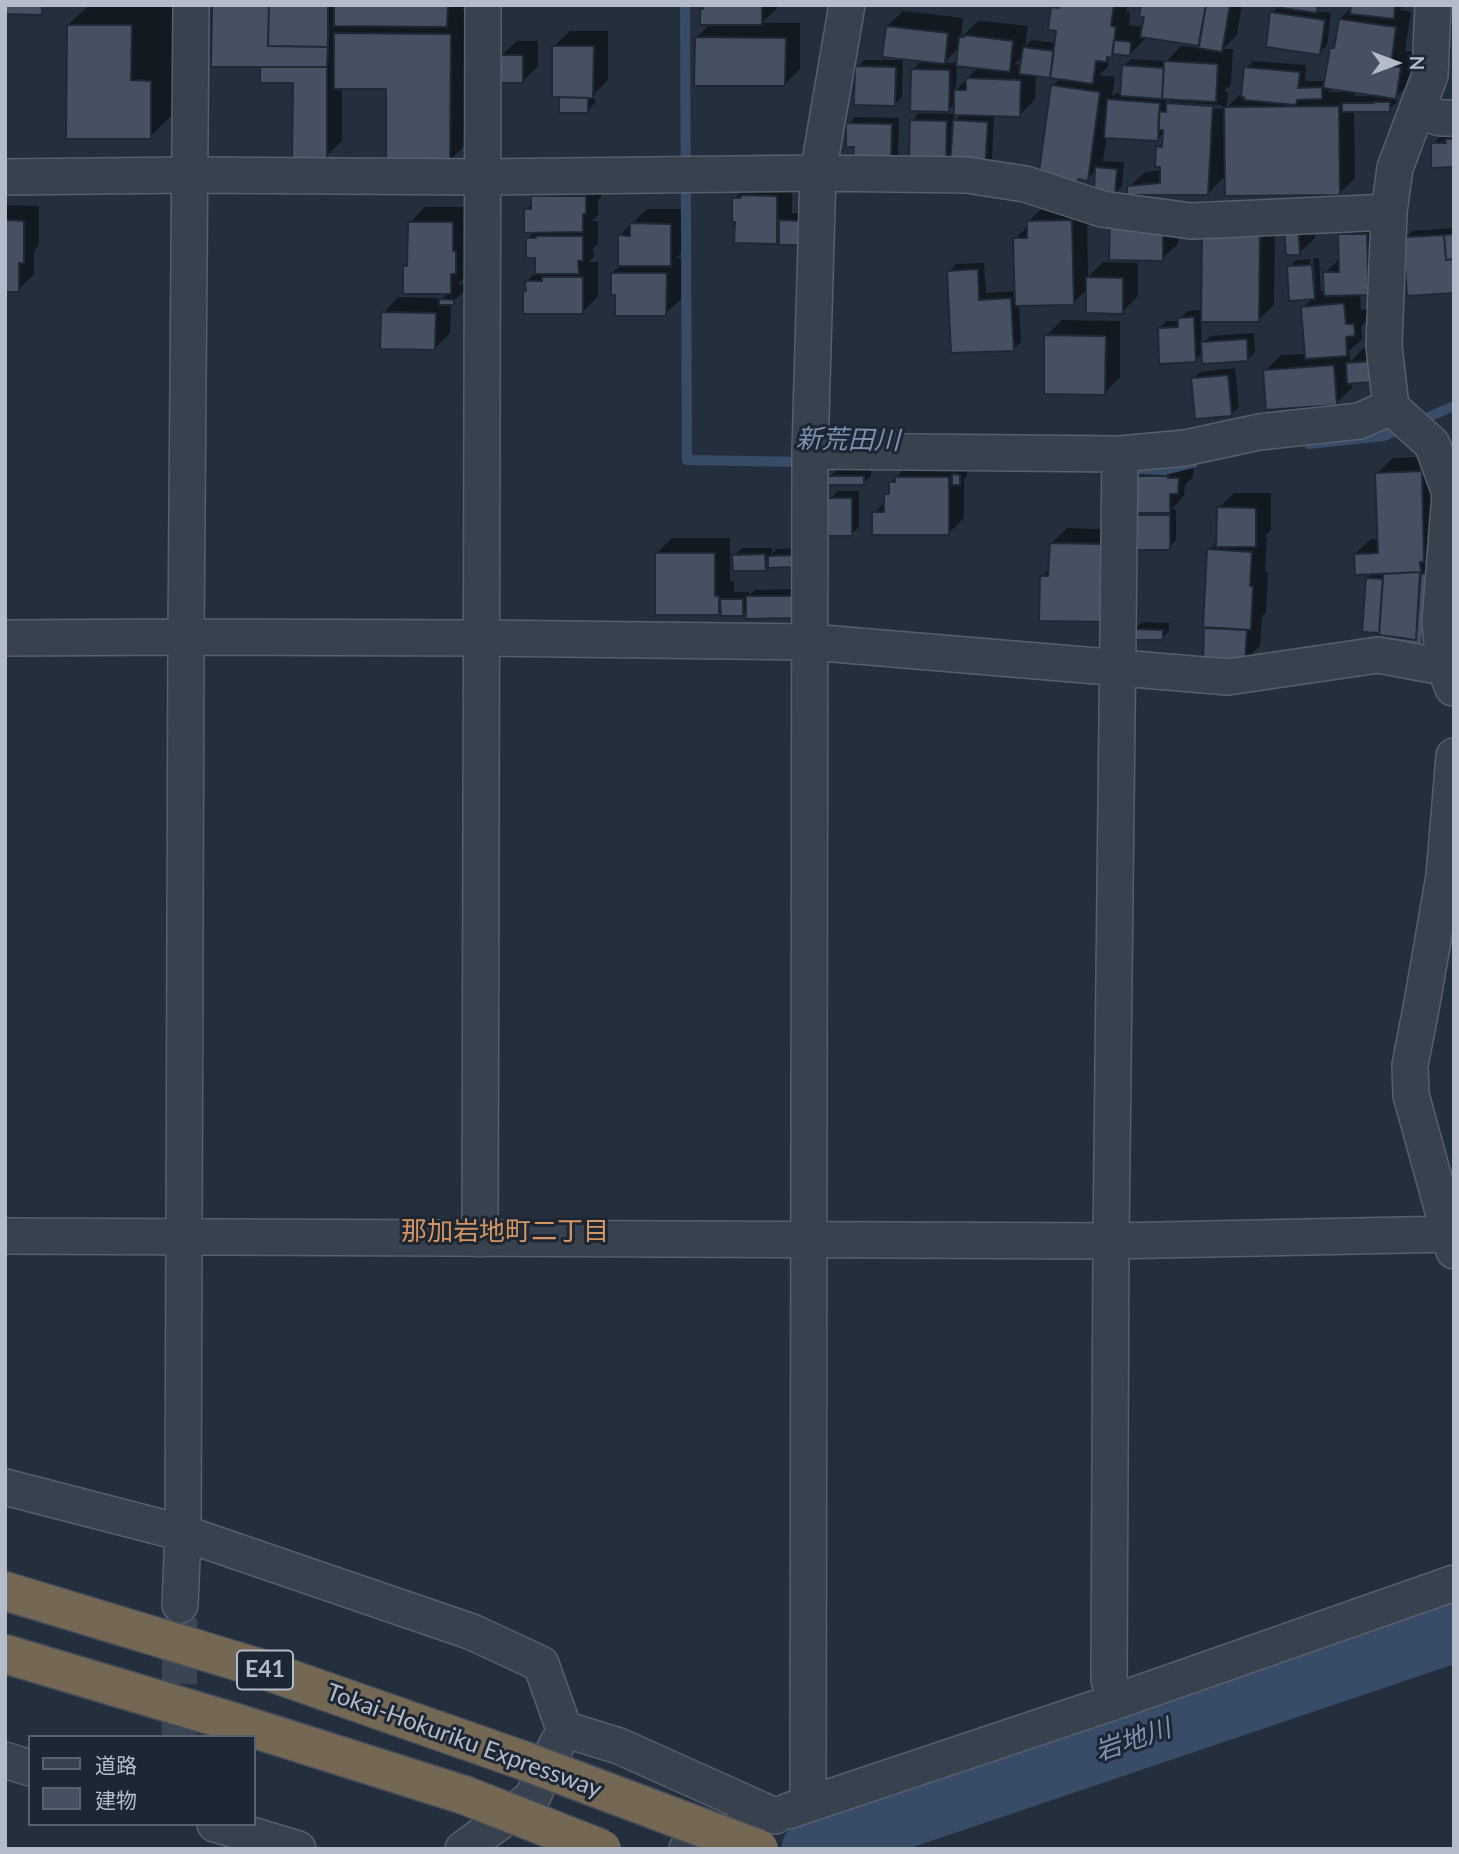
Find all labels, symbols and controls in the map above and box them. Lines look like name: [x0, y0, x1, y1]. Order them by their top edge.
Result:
north arrow: [1361, 28, 1431, 98]
text: N: [1406, 56, 1429, 70]
water label: 新荒田川: [796, 423, 900, 457]
district label: 那加岩地町二丁目: [401, 1216, 609, 1248]
road number: E41: [237, 1651, 293, 1690]
street label: Tokai-Hokuriku Expressway: [323, 1678, 605, 1804]
water label: 岩地川: [1091, 1713, 1175, 1767]
legend: [28, 1735, 256, 1826]
text: 道路: [95, 1752, 137, 1777]
text: 建物: [95, 1787, 137, 1812]

